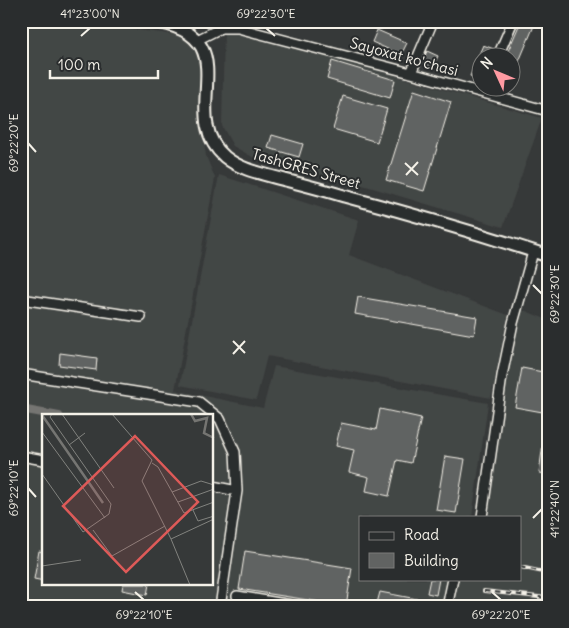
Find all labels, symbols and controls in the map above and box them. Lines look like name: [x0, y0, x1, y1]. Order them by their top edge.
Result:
text: 41°23'00"N: [60, 6, 120, 21]
text: 69°22'30"E: [236, 6, 296, 21]
street label: Sayoxat ko'chasi: [348, 33, 460, 80]
scale bar: [50, 48, 158, 80]
north arrow: [472, 48, 522, 98]
text: N: [477, 53, 496, 73]
text: 100 m: [58, 55, 100, 74]
text: 69°22'20"E: [6, 114, 21, 172]
street label: TashGRES Street: [250, 144, 363, 193]
text: 69°22'30"E: [547, 264, 562, 324]
inset map: [42, 414, 214, 586]
text: 69°22'10"E: [6, 459, 21, 517]
text: 41°22'40"N: [547, 480, 562, 538]
legend: [359, 516, 522, 580]
text: Road: [404, 525, 439, 544]
text: Building: [404, 551, 459, 570]
text: 69°22'10"E: [115, 607, 173, 622]
text: 69°22'20"E: [472, 607, 530, 622]

